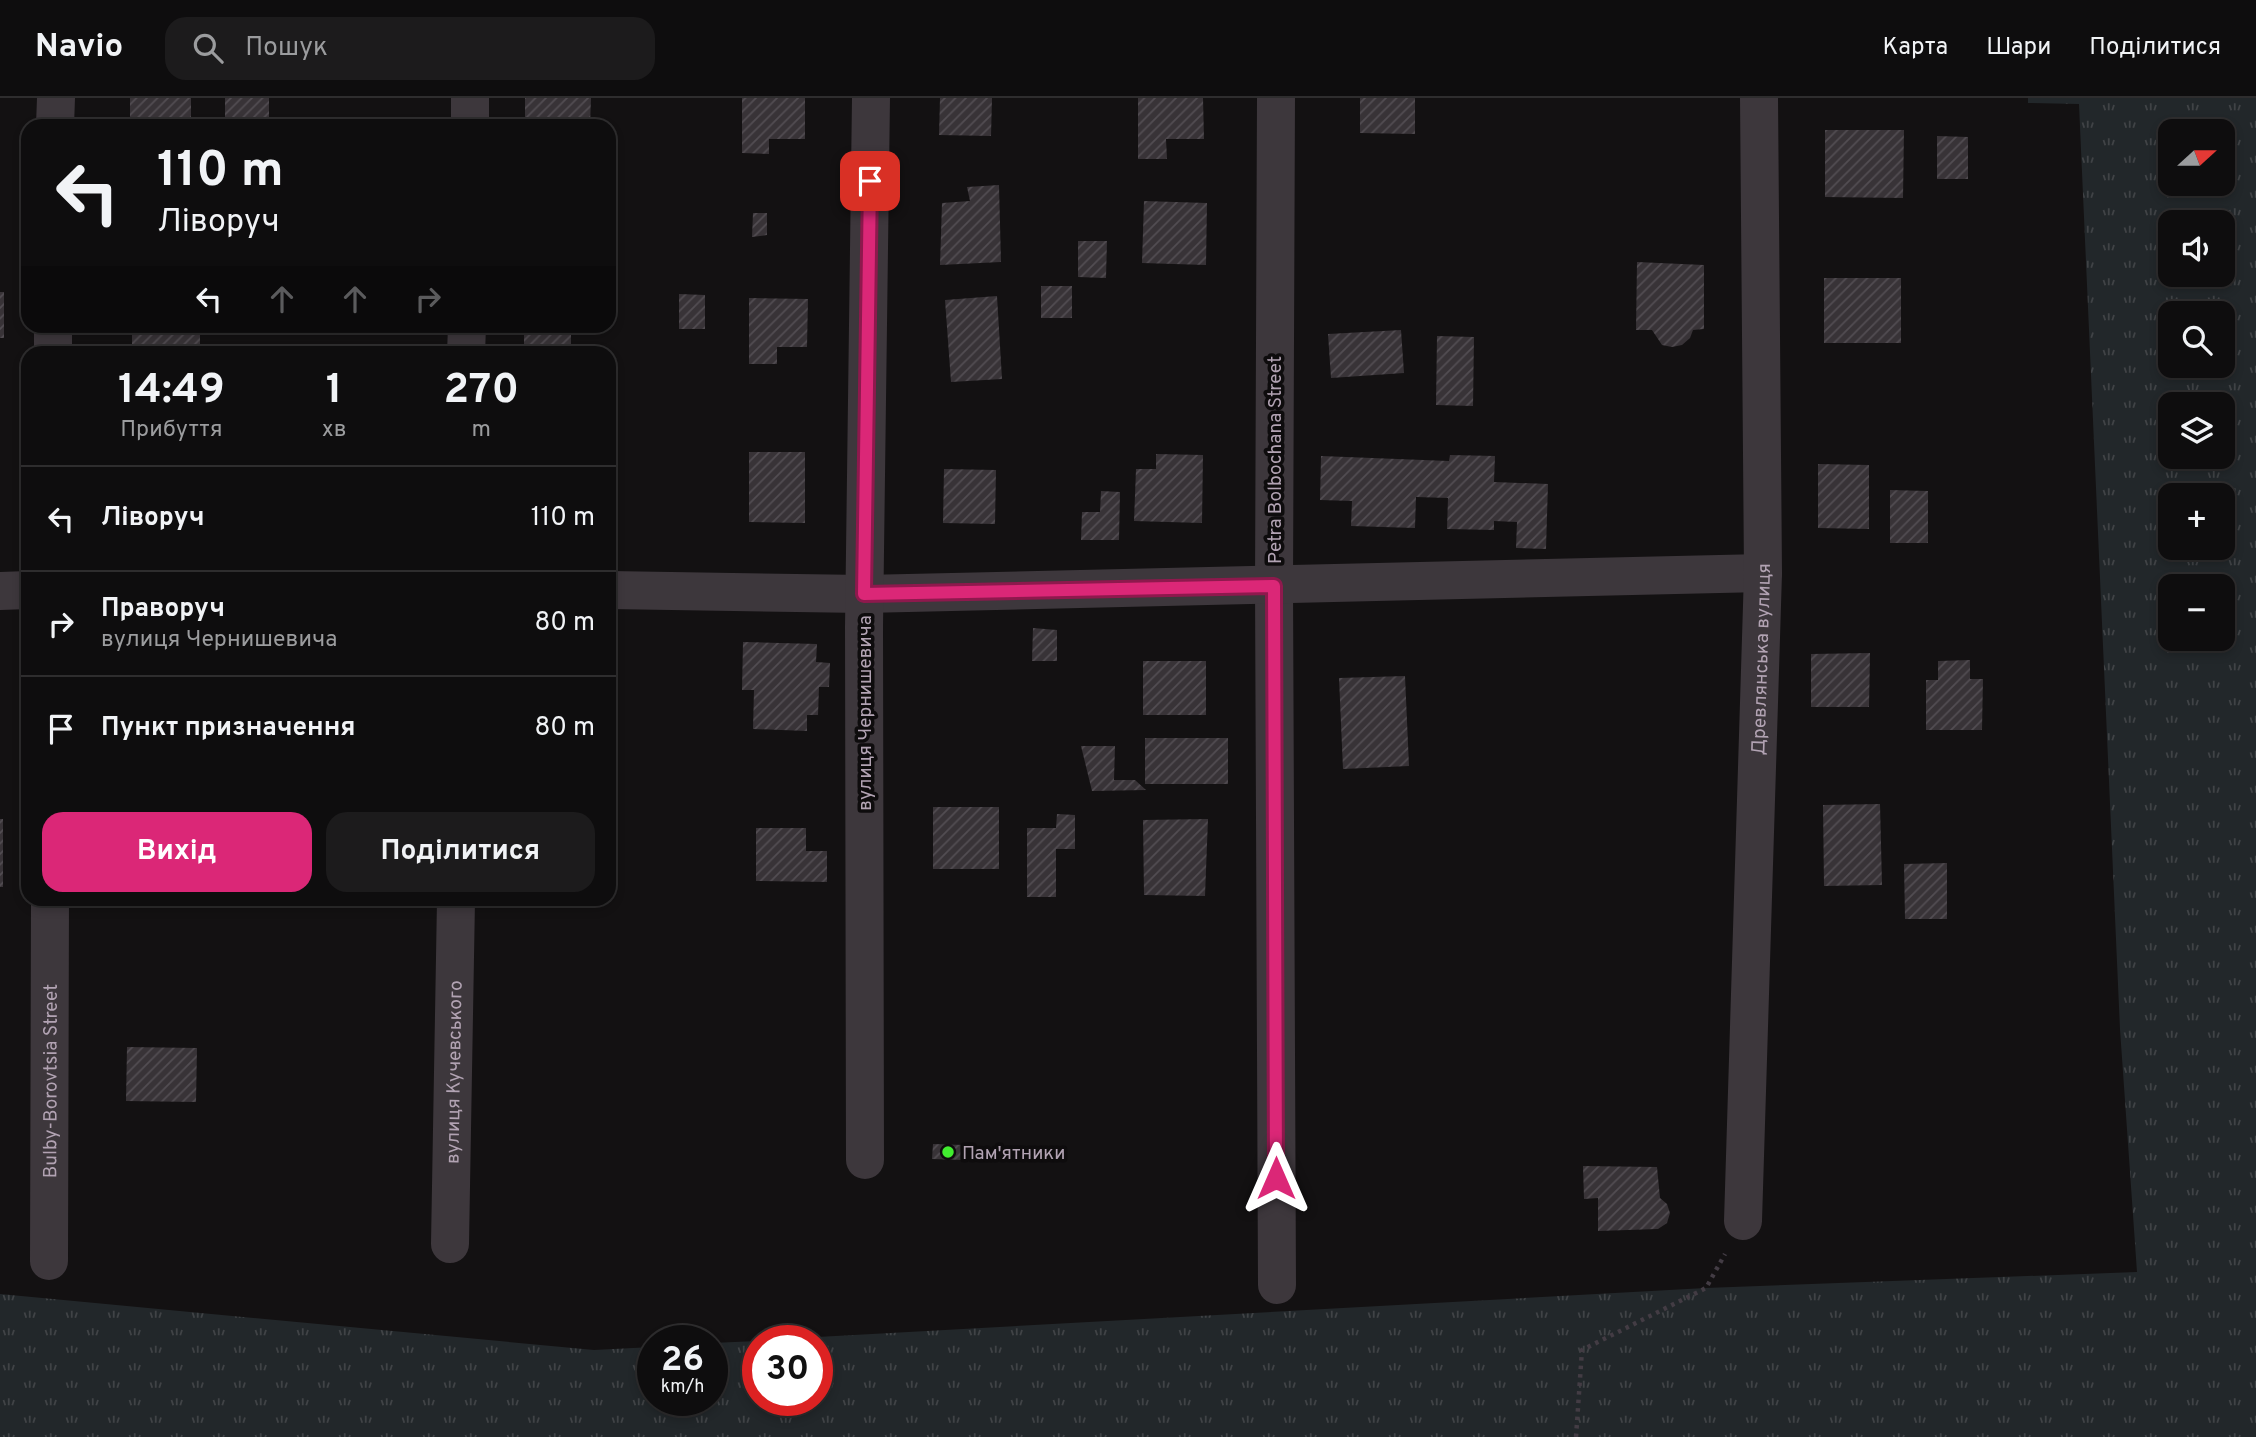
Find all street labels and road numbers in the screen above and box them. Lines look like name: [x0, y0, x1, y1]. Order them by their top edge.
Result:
street label: Petra Bolbochana Street: [1264, 356, 1288, 564]
street label: Древлянська вулиця: [1747, 563, 1777, 756]
street label: вулиця Чернишевича: [854, 615, 878, 811]
street label: вулиця Кучевського: [441, 980, 469, 1164]
street label: Bulby-Borovtsia Street: [39, 984, 64, 1178]

